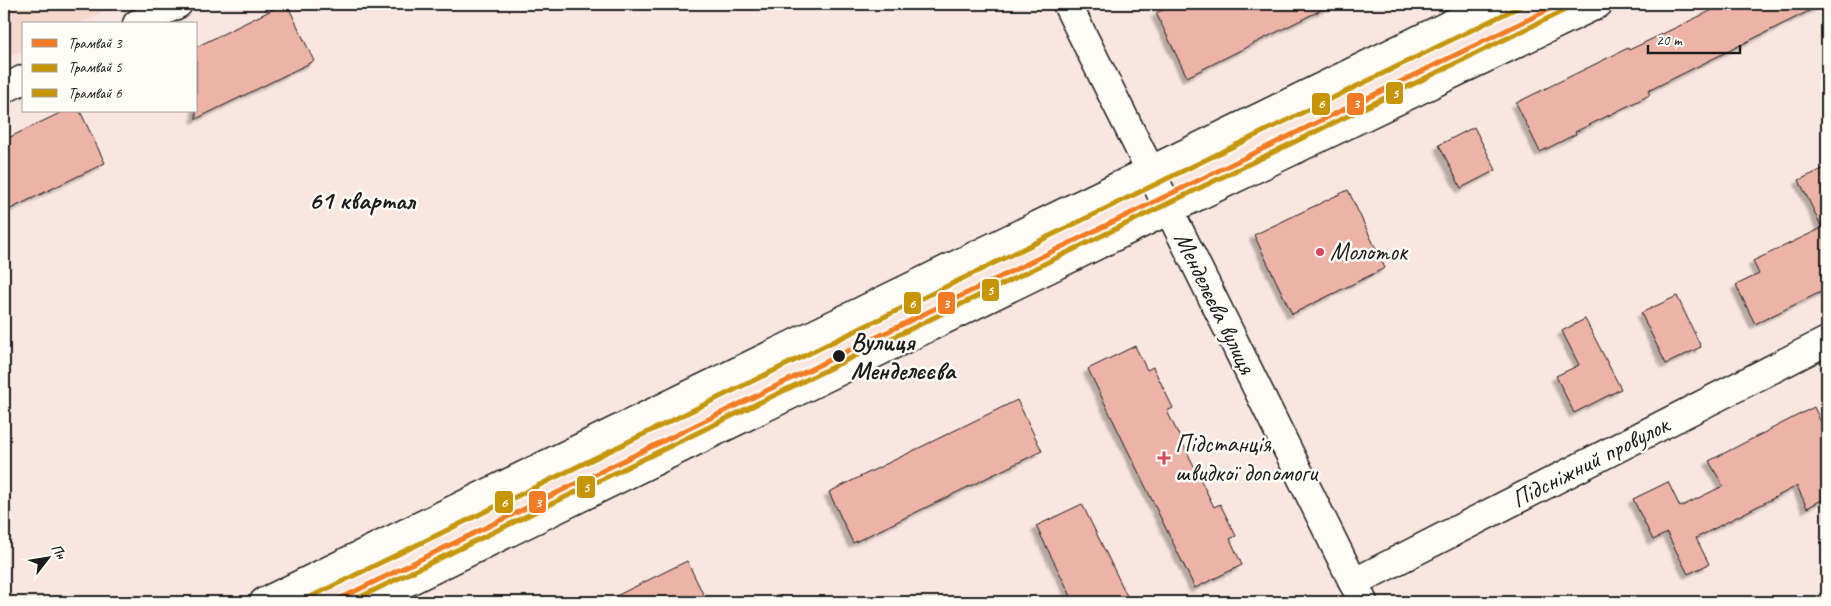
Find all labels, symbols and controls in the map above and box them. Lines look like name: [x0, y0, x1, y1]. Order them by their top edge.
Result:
legend: [22, 22, 198, 112]
scale bar: [1648, 22, 1741, 54]
text: 20 m: [1656, 31, 1683, 50]
text: Трамвай 3: [68, 34, 123, 53]
text: Трамвай 5: [68, 58, 123, 77]
line badge: 5: [1385, 81, 1404, 105]
text: Трамвай 6: [68, 84, 123, 103]
text: 5: [1392, 85, 1400, 102]
line badge: 6: [1311, 92, 1331, 116]
line badge: 3: [1346, 92, 1365, 116]
text: 6: [1318, 95, 1326, 112]
text: 3: [1353, 95, 1361, 112]
district label: 61 квартал: [309, 184, 417, 217]
street label: Менделєєва вулиця: [1167, 227, 1264, 380]
place label: Молоток: [1330, 236, 1409, 268]
marker: Молоток: [1314, 246, 1326, 258]
line badge: 5: [981, 278, 1000, 302]
text: 5: [987, 282, 995, 299]
line badge: 6: [903, 291, 922, 315]
line badge: 3: [937, 291, 956, 315]
text: 6: [909, 295, 917, 312]
text: 3: [943, 295, 951, 312]
place label: Вулиця Менделєєва: [851, 326, 957, 387]
marker: Вулиця Менделєєва: [831, 348, 847, 364]
street label: Підсніжний провулок: [1506, 408, 1676, 515]
place label: Підстанція швидкої допомоги: [1175, 428, 1319, 489]
marker: Підстанція швидкої допомоги: [1157, 451, 1171, 465]
line badge: 5: [576, 475, 596, 499]
text: 5: [583, 479, 591, 496]
line badge: 6: [494, 490, 514, 514]
line badge: 3: [528, 490, 547, 514]
text: 6: [501, 494, 509, 511]
text: 3: [535, 494, 543, 511]
north arrow: [22, 534, 72, 584]
text: Пн: [48, 541, 70, 563]

